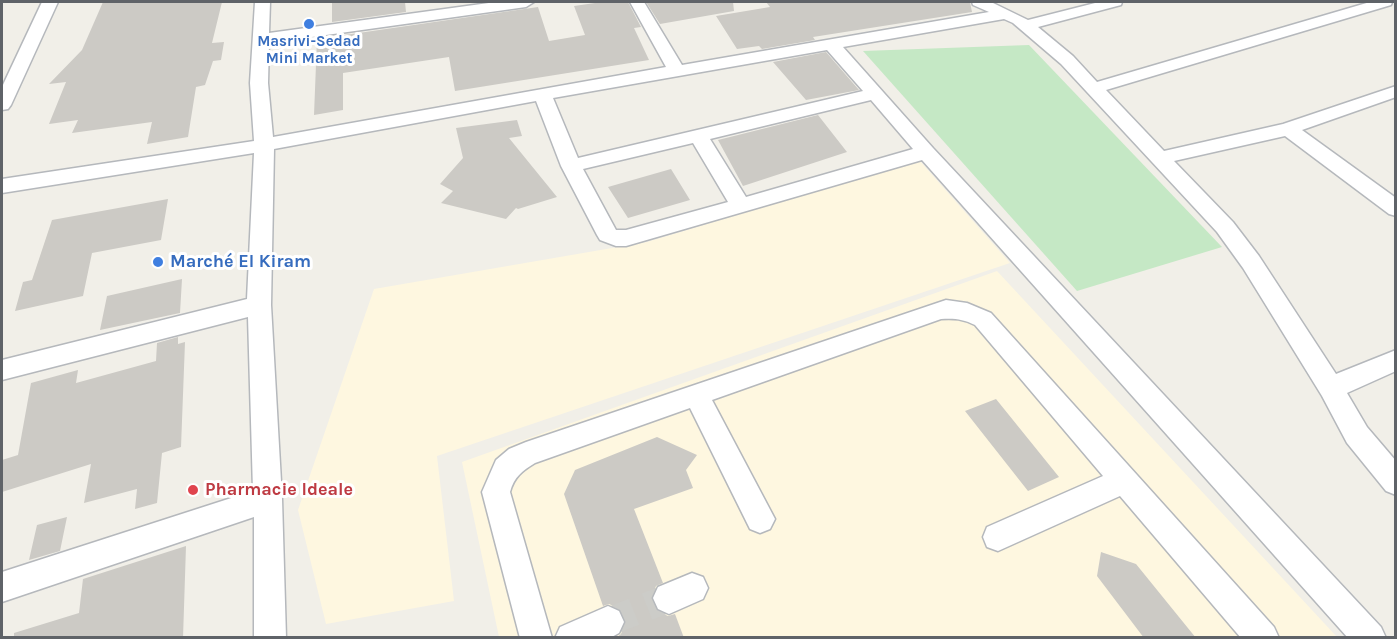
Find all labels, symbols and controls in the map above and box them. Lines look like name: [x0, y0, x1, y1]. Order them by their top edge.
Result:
marker: Masrivi-Sedad Mini Market: [302, 17, 316, 31]
place label: Masrivi-Sedad Mini Market: [257, 33, 361, 68]
place label: Marché El Kiram: [170, 251, 311, 273]
marker: Marché El Kiram: [151, 255, 165, 269]
place label: Pharmacie Ideale: [205, 479, 353, 501]
marker: Pharmacie Ideale: [186, 483, 200, 497]

